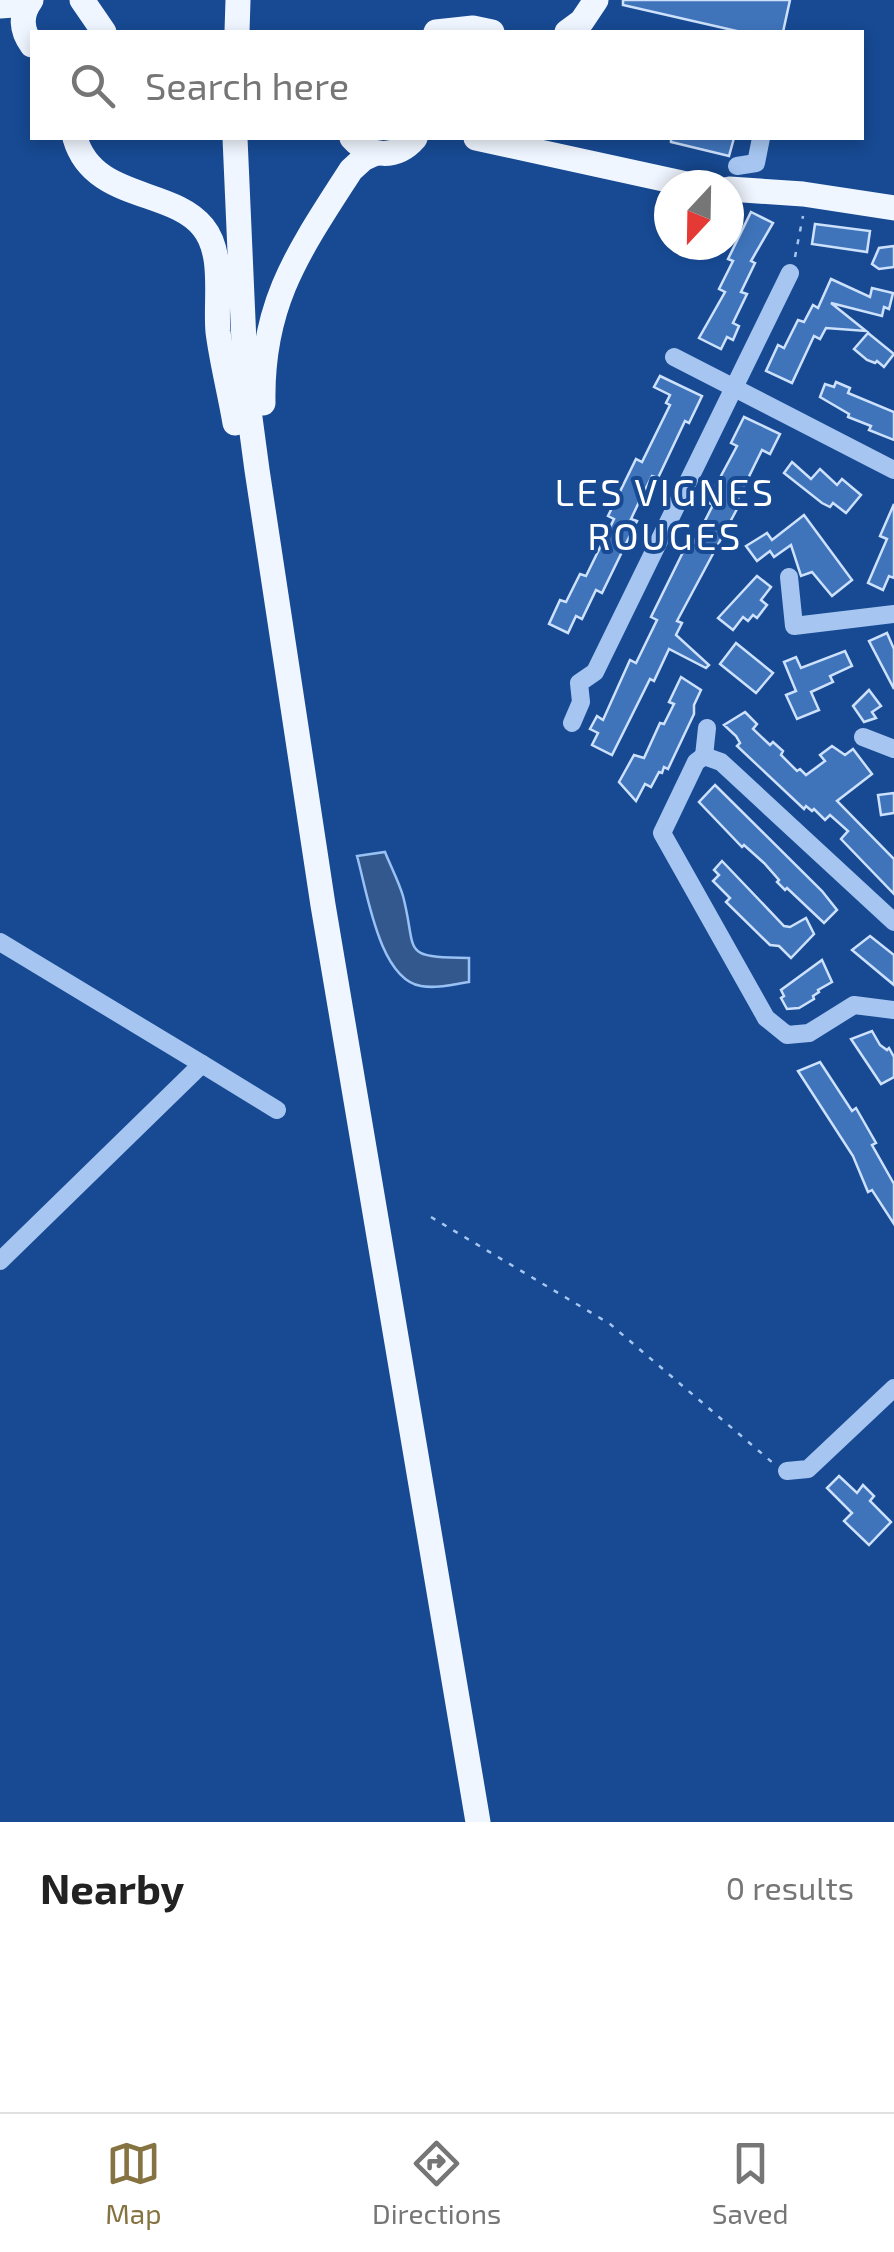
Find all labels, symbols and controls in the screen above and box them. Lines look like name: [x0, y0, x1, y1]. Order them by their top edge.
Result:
search box: [30, 30, 864, 140]
icon: search: [65, 58, 120, 113]
text: Search here: [145, 62, 349, 108]
north arrow: [654, 170, 744, 260]
district label: LES VIGNES ROUGES: [554, 468, 776, 558]
text: Nearby: [40, 1862, 184, 1912]
text: 0 results: [726, 1868, 854, 1906]
tab: Map: [105, 2136, 161, 2230]
tab: Directions: [372, 2136, 501, 2230]
tab: Saved: [712, 2136, 789, 2230]

